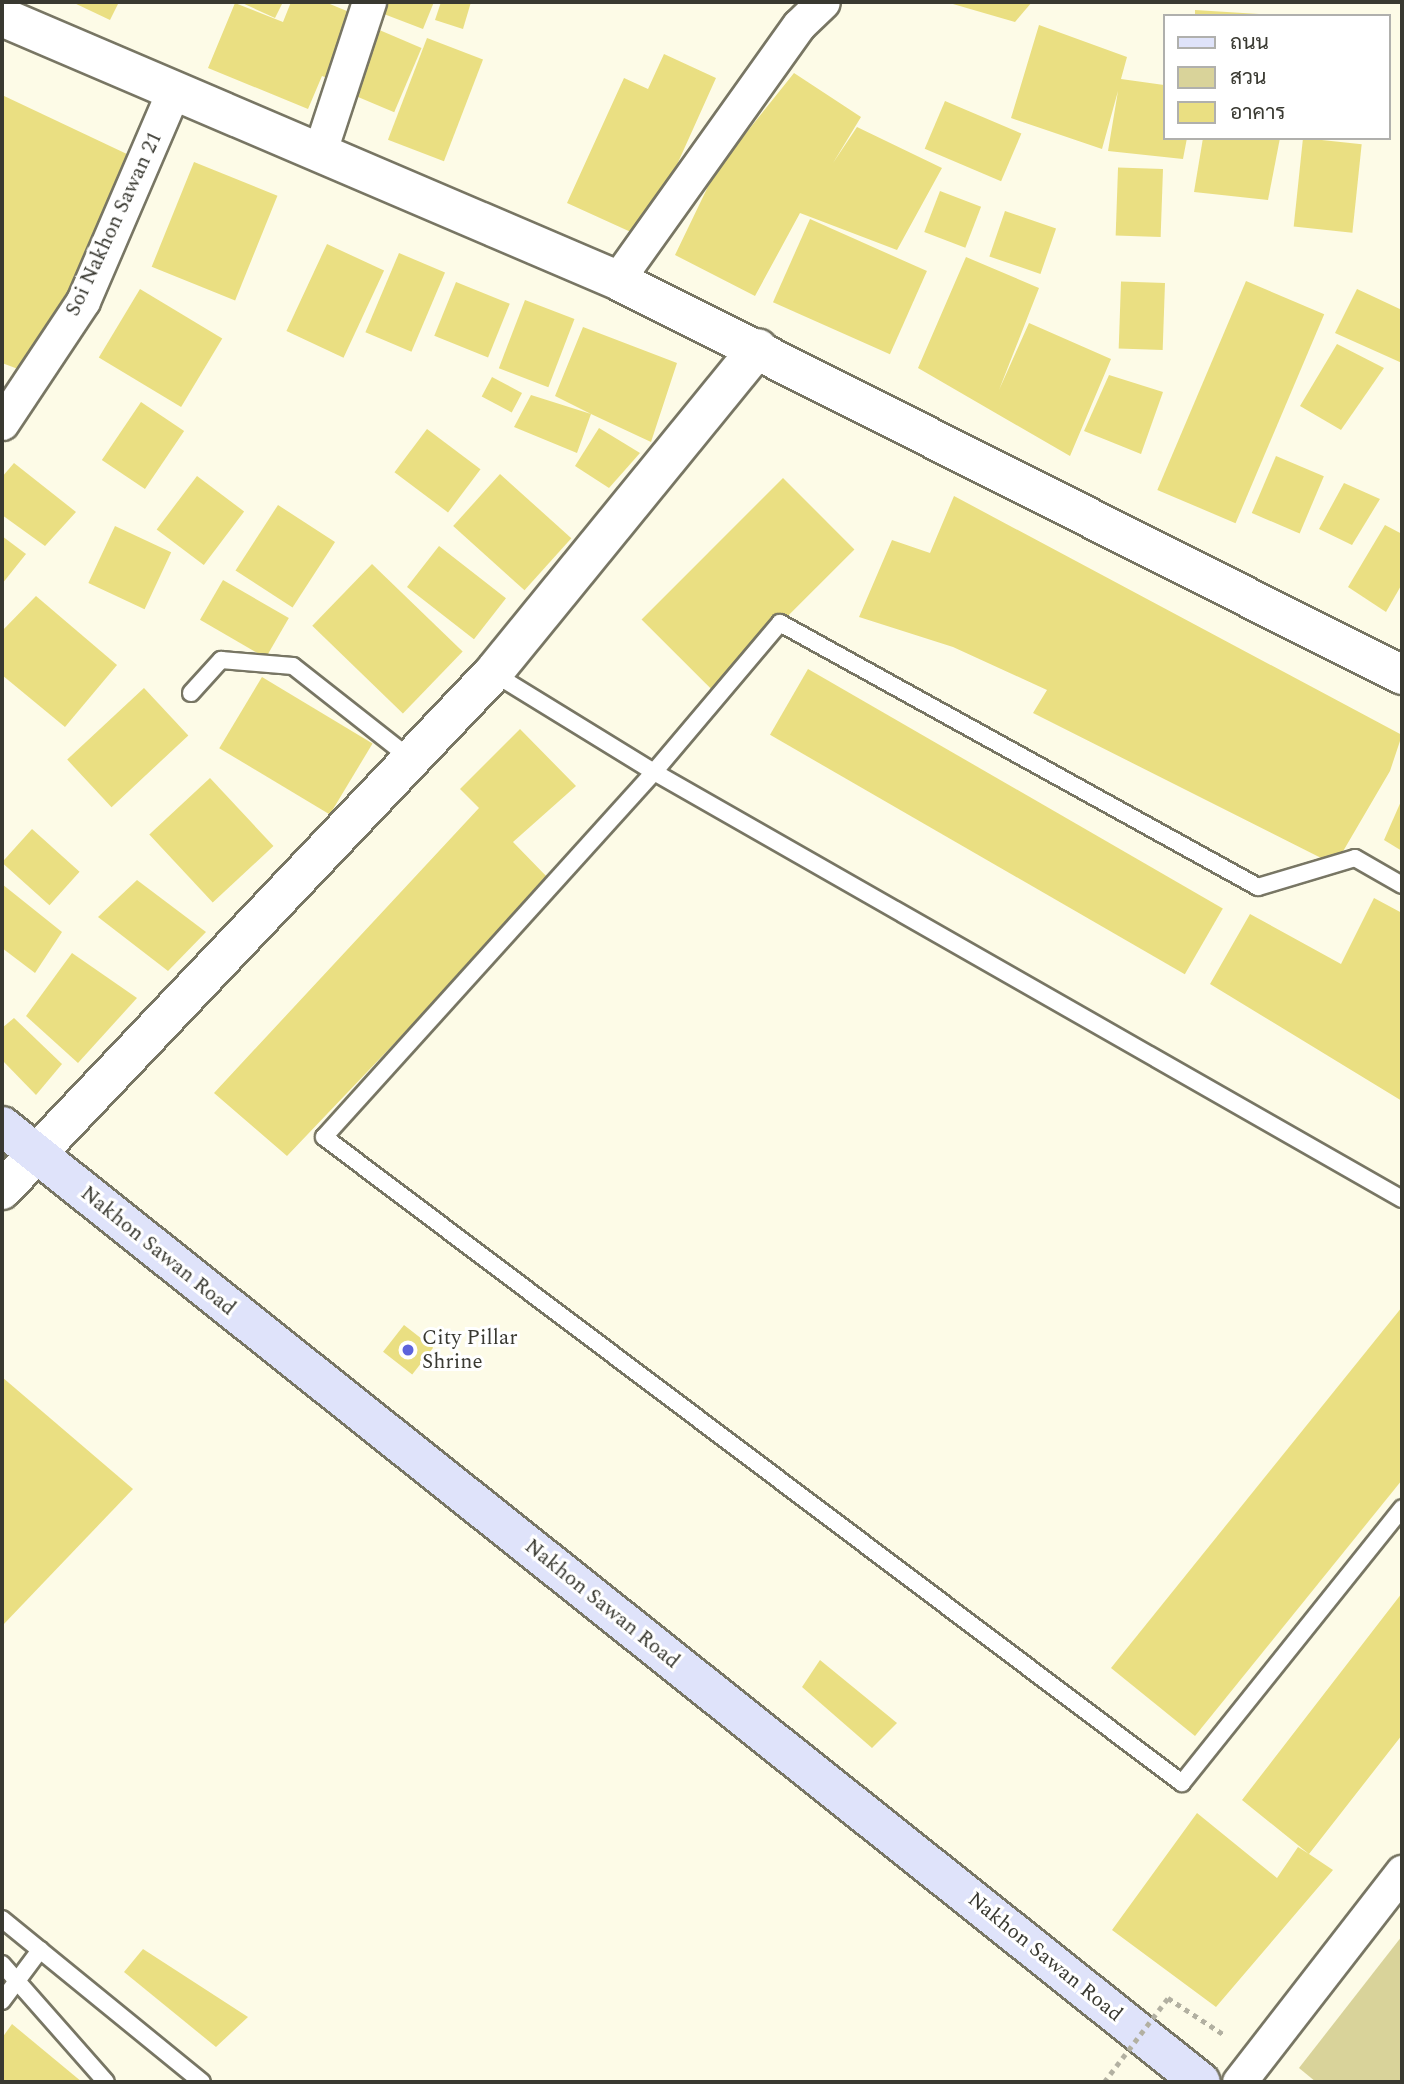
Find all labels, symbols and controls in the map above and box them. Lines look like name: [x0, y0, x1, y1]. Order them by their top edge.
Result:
legend: [1162, 14, 1390, 140]
text: ถนน: [1230, 27, 1269, 59]
text: สวน: [1230, 62, 1266, 94]
text: อาคาร: [1230, 97, 1286, 129]
street label: Soi Nakhon Sawan 21: [60, 128, 168, 320]
street label: Nakhon Sawan Road: [75, 1181, 241, 1321]
place label: City Pillar Shrine: [422, 1325, 518, 1375]
marker: City Pillar Shrine: [400, 1342, 416, 1358]
street label: Nakhon Sawan Road: [519, 1534, 685, 1674]
street label: Nakhon Sawan Road: [962, 1887, 1128, 2027]

